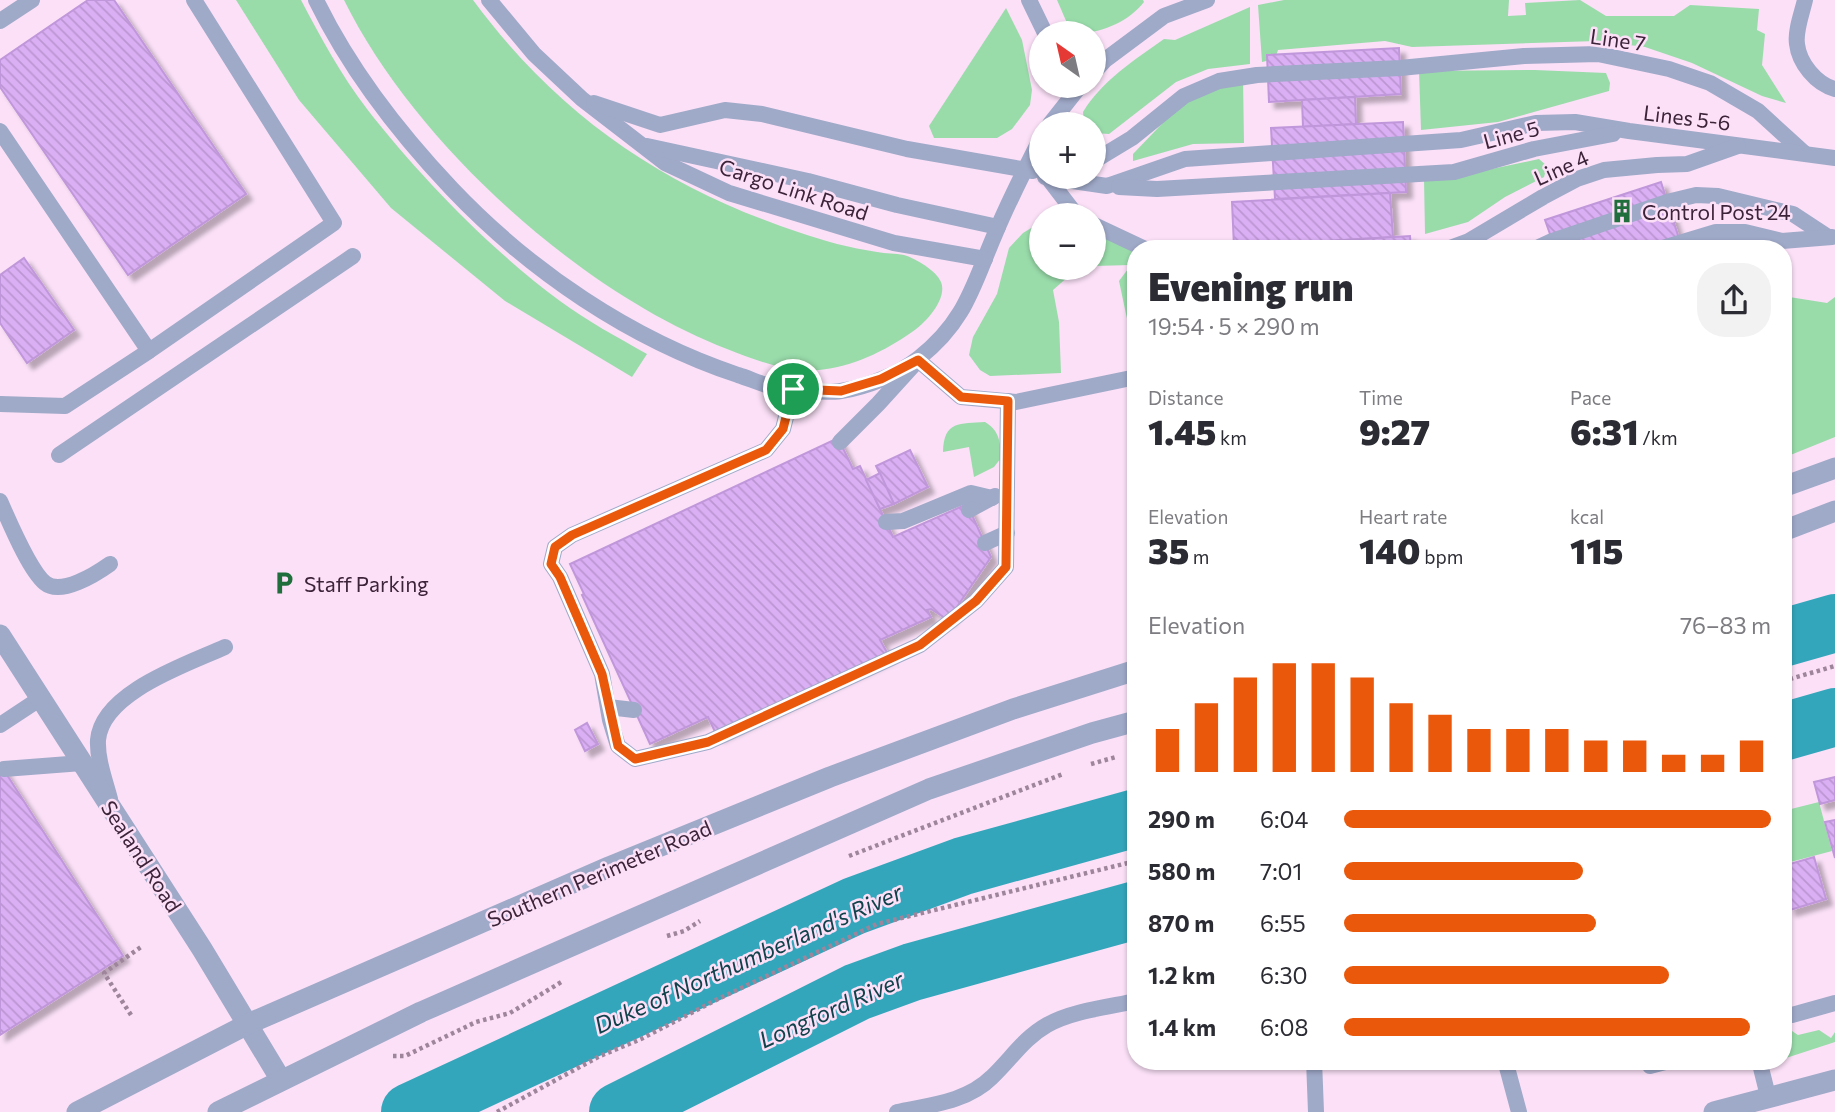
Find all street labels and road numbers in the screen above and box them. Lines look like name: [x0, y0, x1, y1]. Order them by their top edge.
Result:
street label: Line 7: [1589, 23, 1647, 55]
street label: Lines 5-6: [1642, 99, 1732, 135]
street label: Line 5: [1480, 115, 1542, 153]
street label: Line 4: [1530, 144, 1593, 190]
street label: Cargo Link Road: [716, 153, 872, 225]
street label: Sealand Road: [97, 796, 187, 916]
street label: Southern Perimeter Road: [483, 814, 715, 932]

